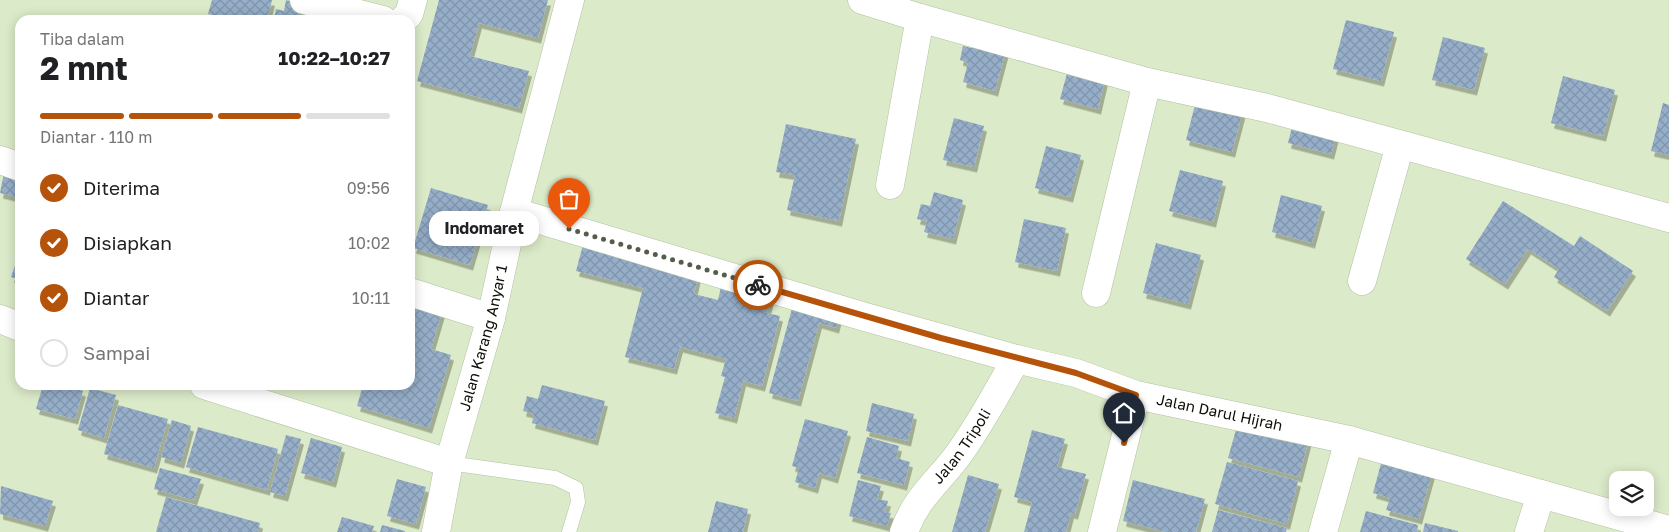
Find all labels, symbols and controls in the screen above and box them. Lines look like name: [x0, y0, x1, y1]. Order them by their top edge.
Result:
text: Tiba dalam: [40, 29, 124, 49]
text: 10:22–10:27: [278, 46, 390, 69]
text: 2 mnt: [40, 49, 128, 87]
text: Diantar · 110 m: [40, 127, 152, 147]
icon: check: [40, 174, 68, 202]
text: Diterima: [83, 176, 160, 199]
text: 09:56: [347, 178, 390, 198]
pin: [548, 178, 590, 229]
icon: bag: [555, 185, 583, 213]
callout: Indomaret: [429, 212, 539, 246]
text: Indomaret: [444, 218, 524, 238]
icon: check: [40, 229, 68, 257]
text: Disiapkan: [83, 231, 172, 254]
text: 10:02: [348, 233, 390, 253]
courier: [733, 260, 783, 310]
street label: Jalan Karang Anyar 1: [455, 263, 510, 413]
icon: bike: [744, 271, 772, 299]
icon: check: [40, 284, 68, 312]
text: Diantar: [83, 286, 149, 309]
text: 10:11: [352, 288, 390, 308]
text: Sampai: [83, 341, 150, 364]
street label: Jalan Darul Hijrah: [1155, 390, 1284, 434]
pin: [1103, 392, 1145, 443]
icon: home: [1110, 399, 1138, 427]
street label: Jalan Tripoli: [928, 405, 994, 487]
map controls: [1609, 471, 1654, 516]
button: layers: [1609, 471, 1654, 516]

